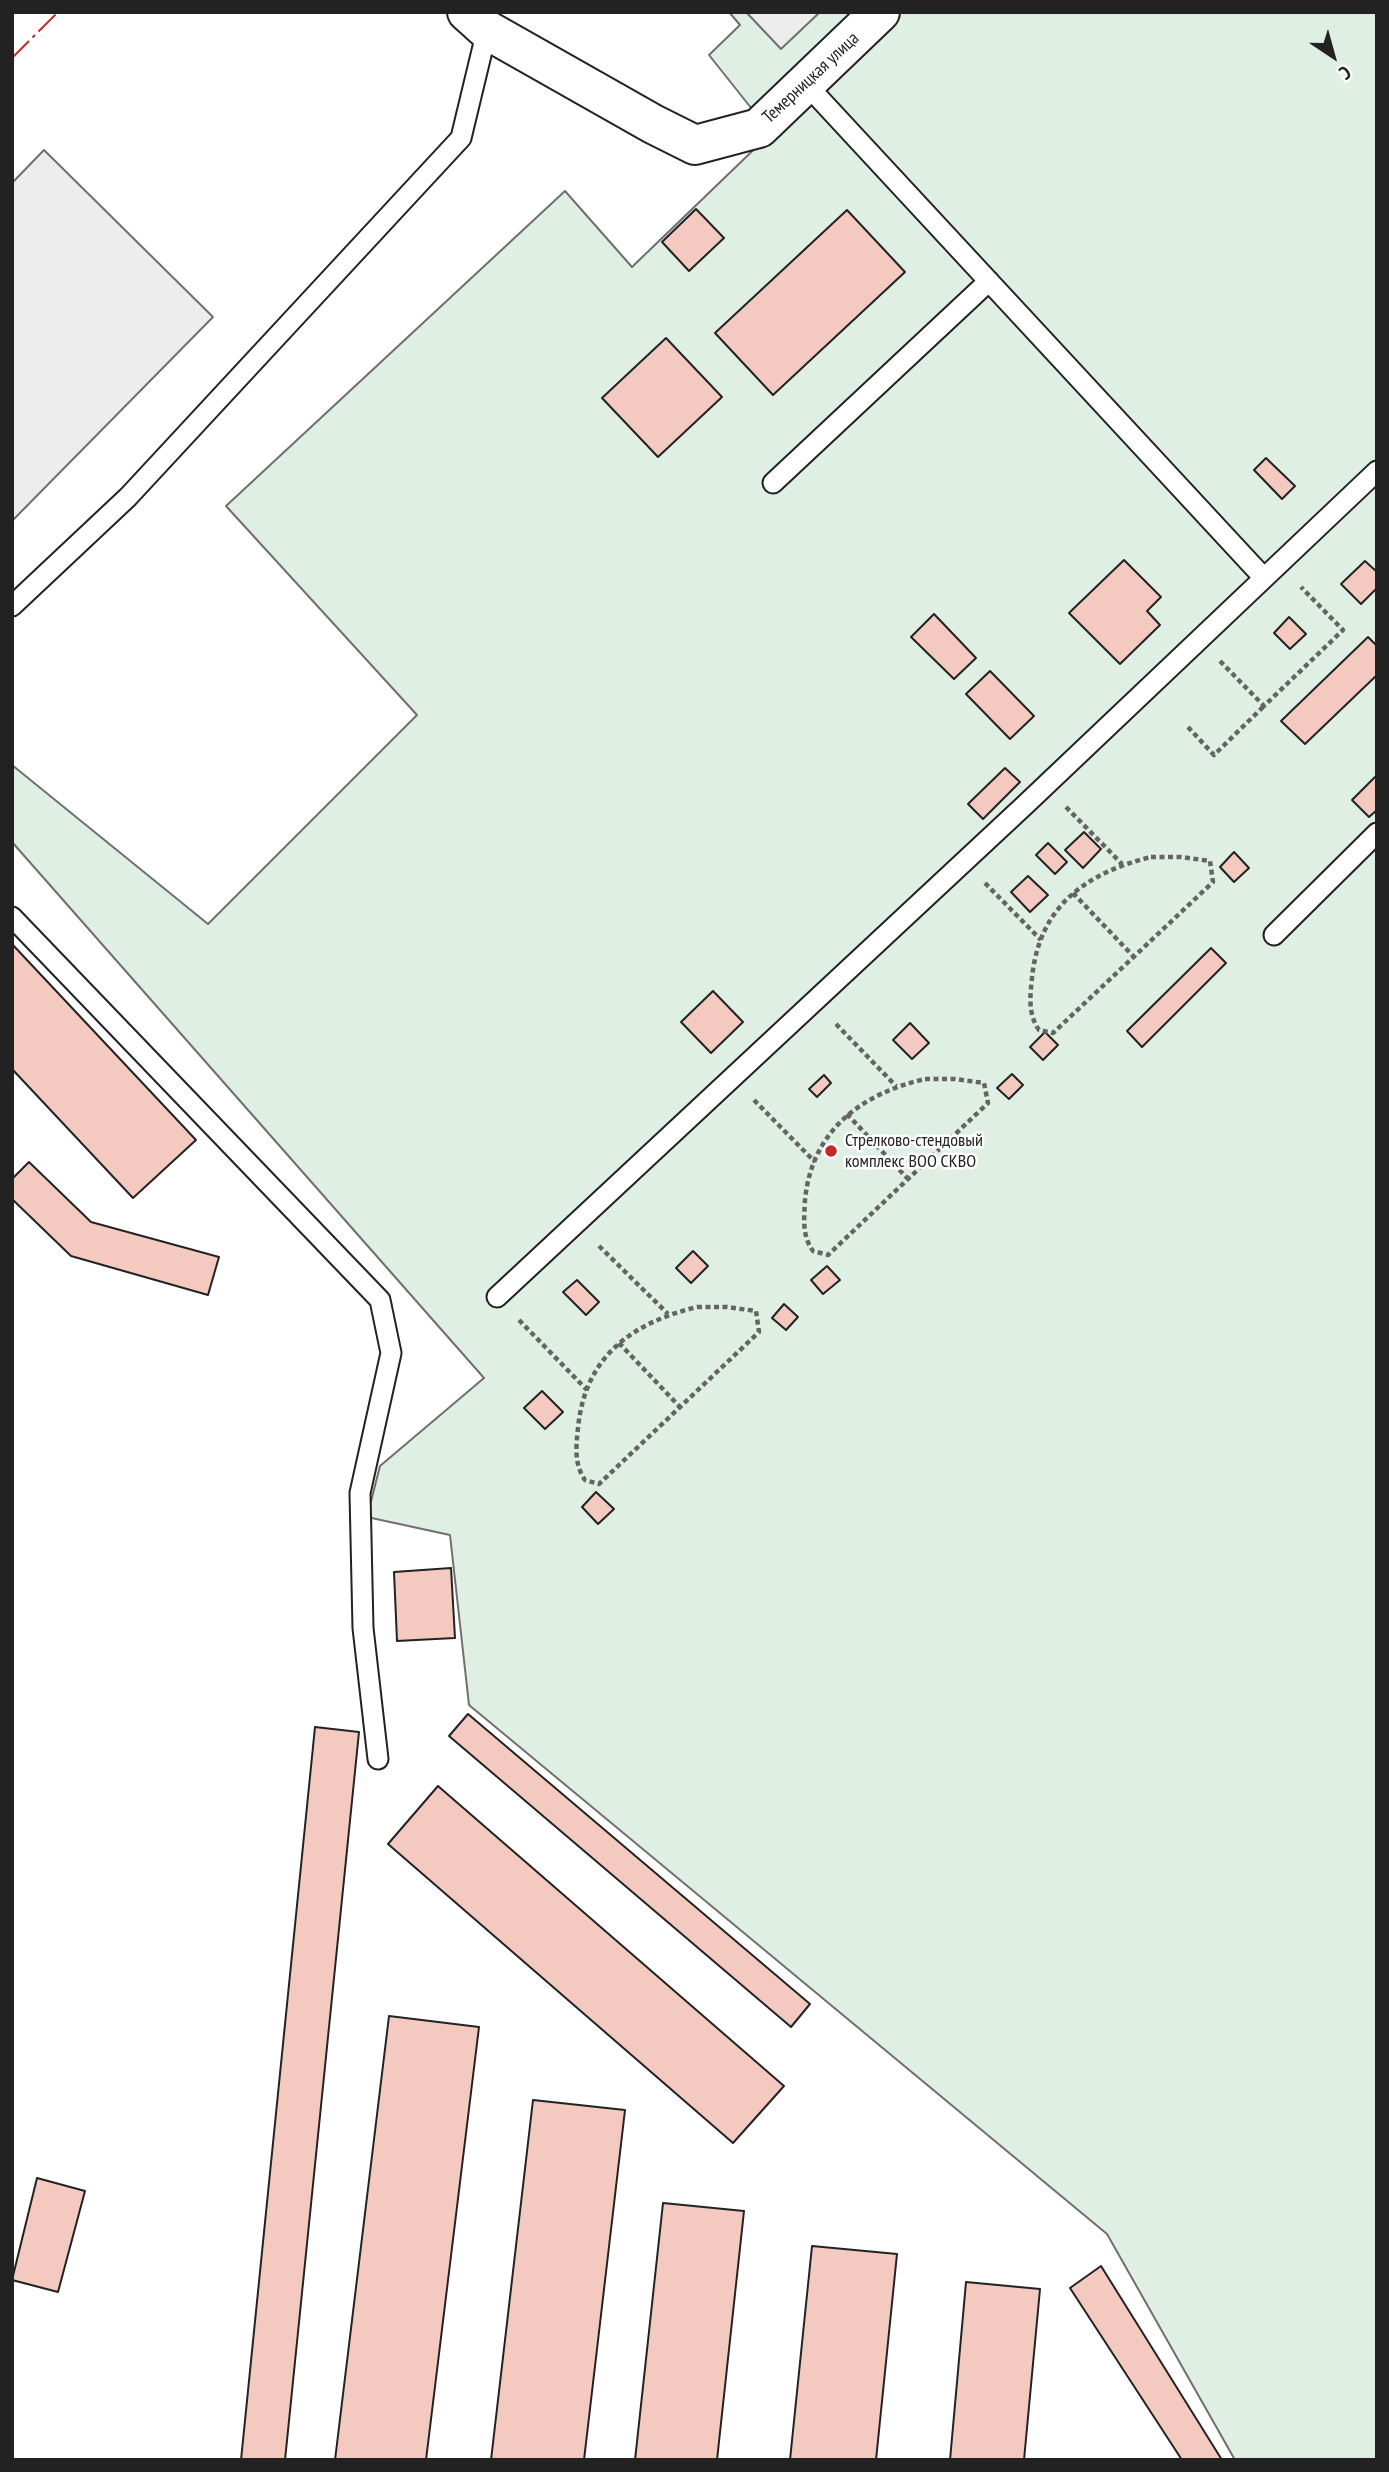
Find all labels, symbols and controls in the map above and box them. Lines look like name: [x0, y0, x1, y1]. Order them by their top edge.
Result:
north arrow: [1298, 21, 1368, 91]
street label: Темерницкая улица: [758, 28, 864, 128]
text: С: [1335, 61, 1356, 85]
place label: Стрелково-стендовый комплекс ВОО СКВО: [845, 1130, 983, 1172]
marker: Стрелково-стендовый комплекс ВОО СКВО: [823, 1143, 839, 1159]

